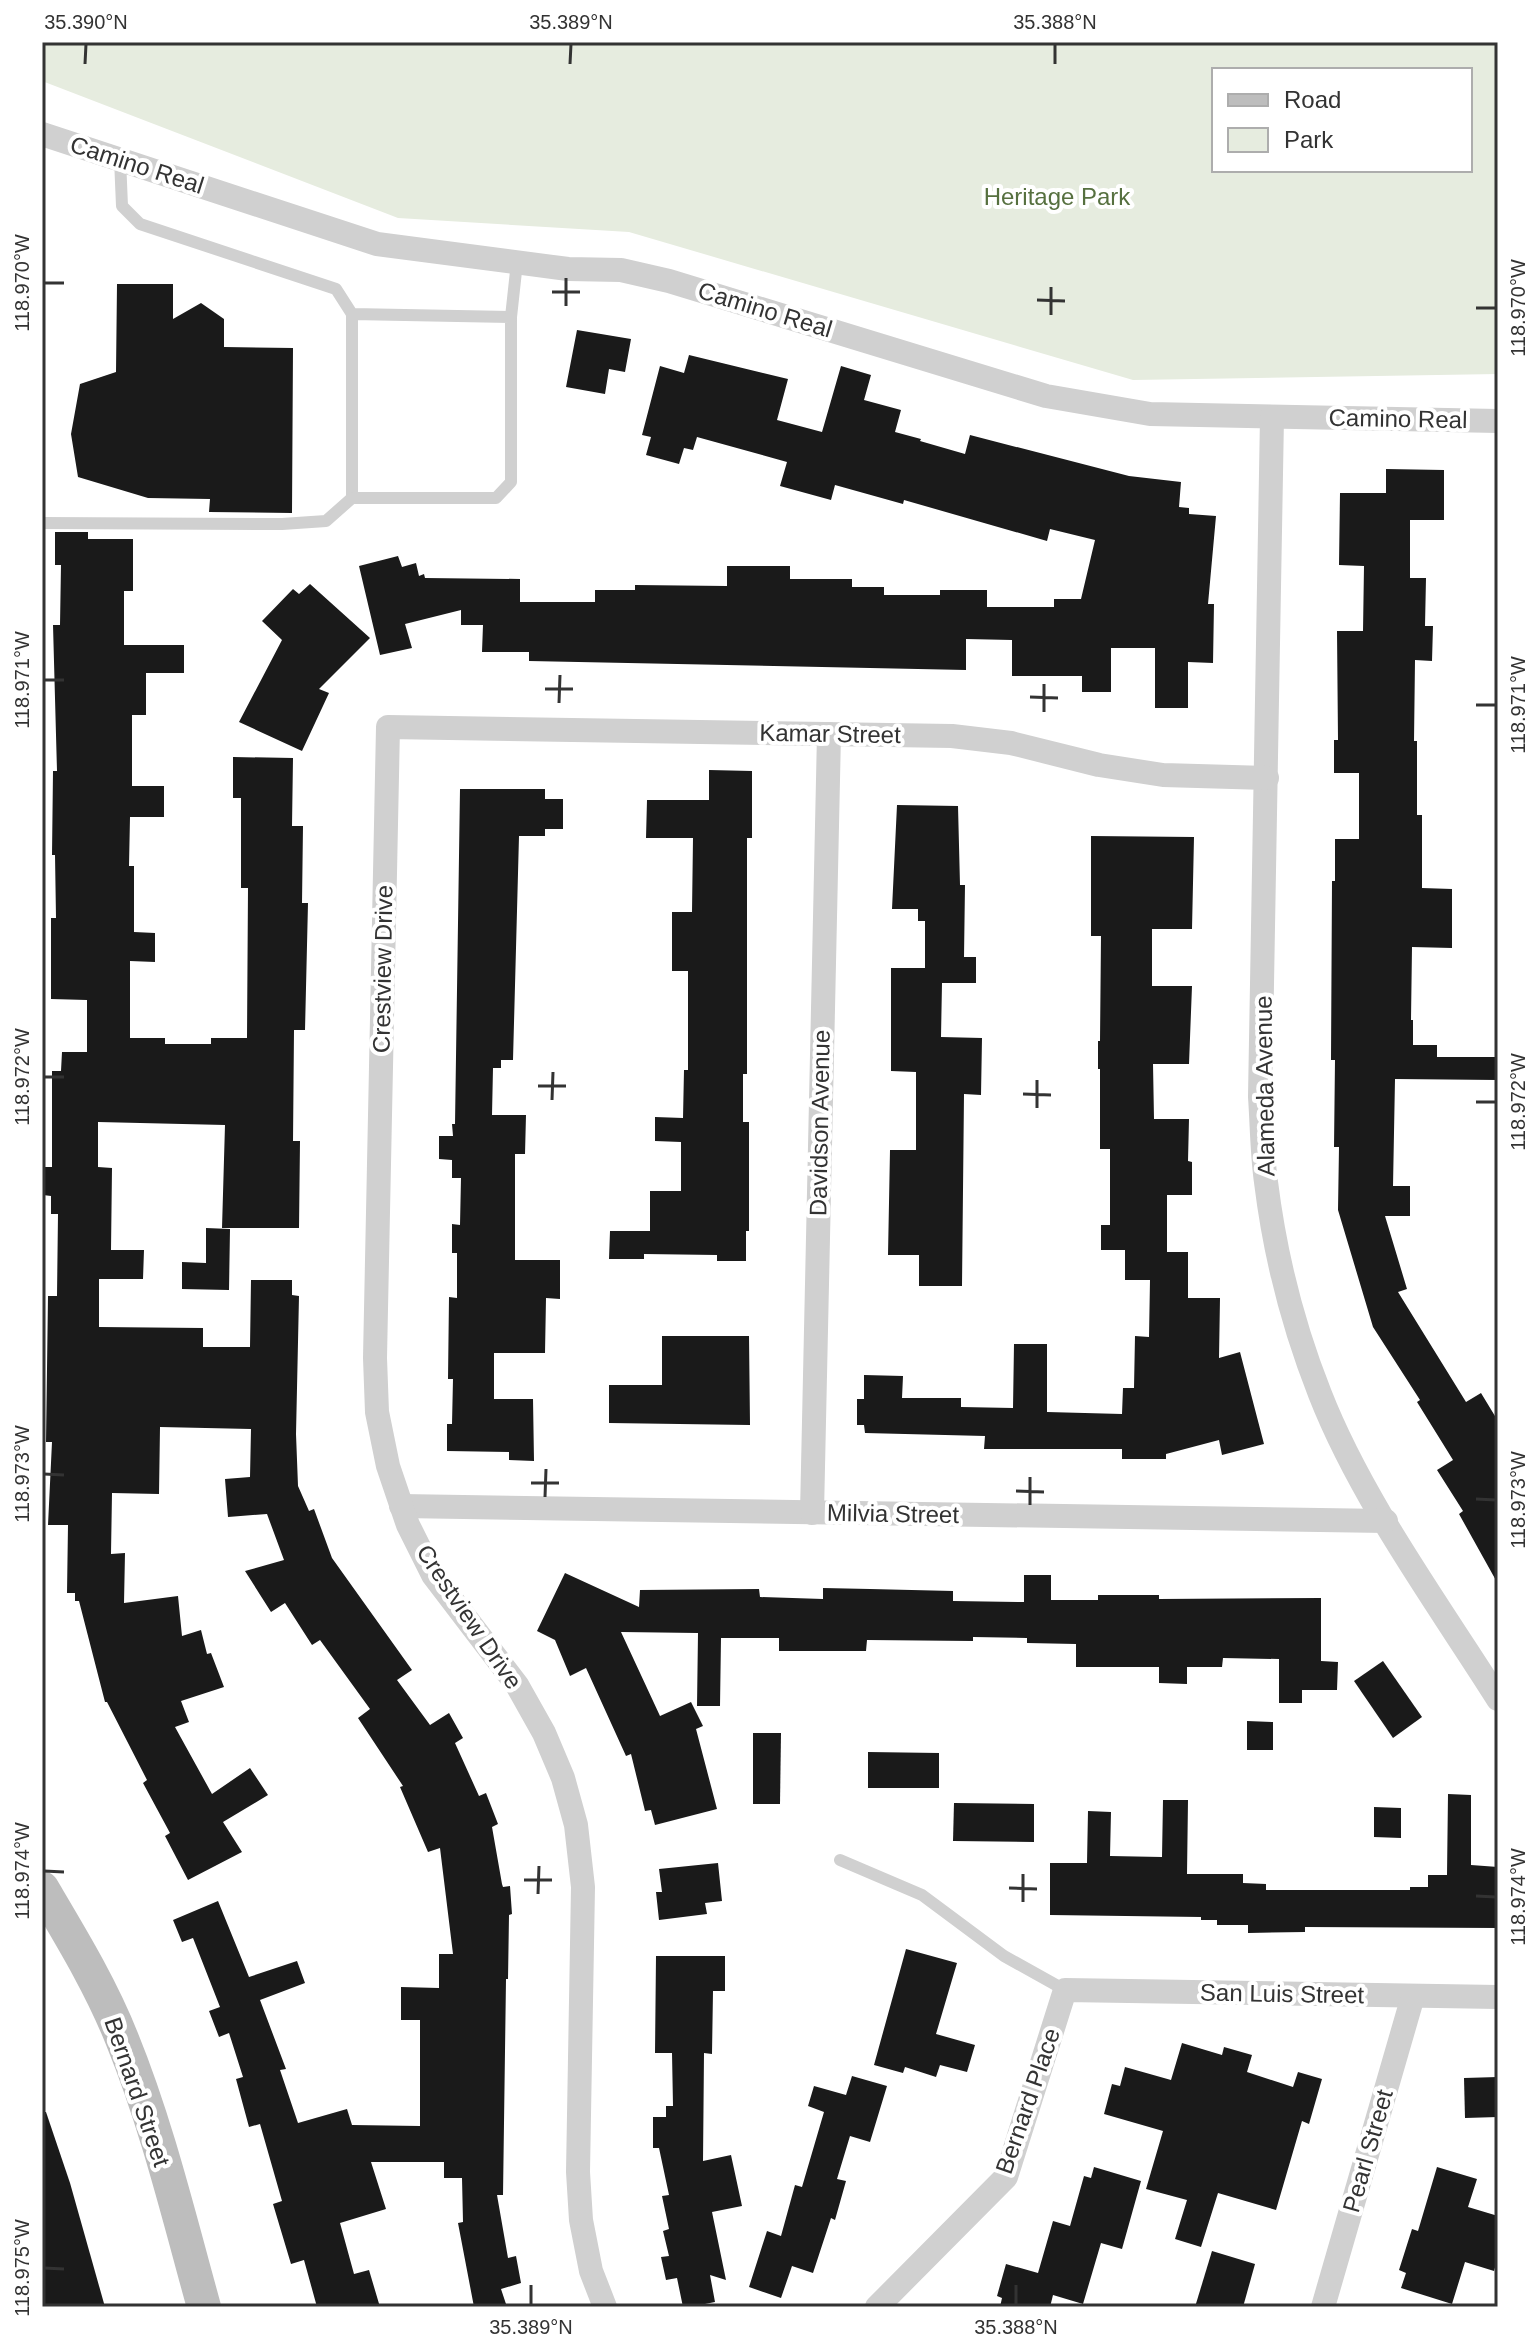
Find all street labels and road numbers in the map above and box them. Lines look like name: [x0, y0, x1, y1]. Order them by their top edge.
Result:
street label: Camino Real: [67, 130, 207, 199]
street label: Camino Real: [695, 276, 835, 343]
street label: Camino Real: [1328, 404, 1468, 433]
street label: Kamar Street: [759, 719, 901, 748]
street label: Crestview Drive: [368, 885, 397, 1053]
street label: Alameda Avenue: [1249, 995, 1280, 1177]
street label: Davidson Avenue: [804, 1030, 835, 1216]
street label: Milvia Street: [827, 1499, 960, 1528]
street label: Crestview Drive: [411, 1540, 528, 1694]
street label: San Luis Street: [1200, 1979, 1365, 2008]
street label: Bernard Street: [99, 2014, 176, 2170]
street label: Bernard Place: [990, 2025, 1065, 2177]
street label: Pearl Street: [1337, 2086, 1398, 2215]

